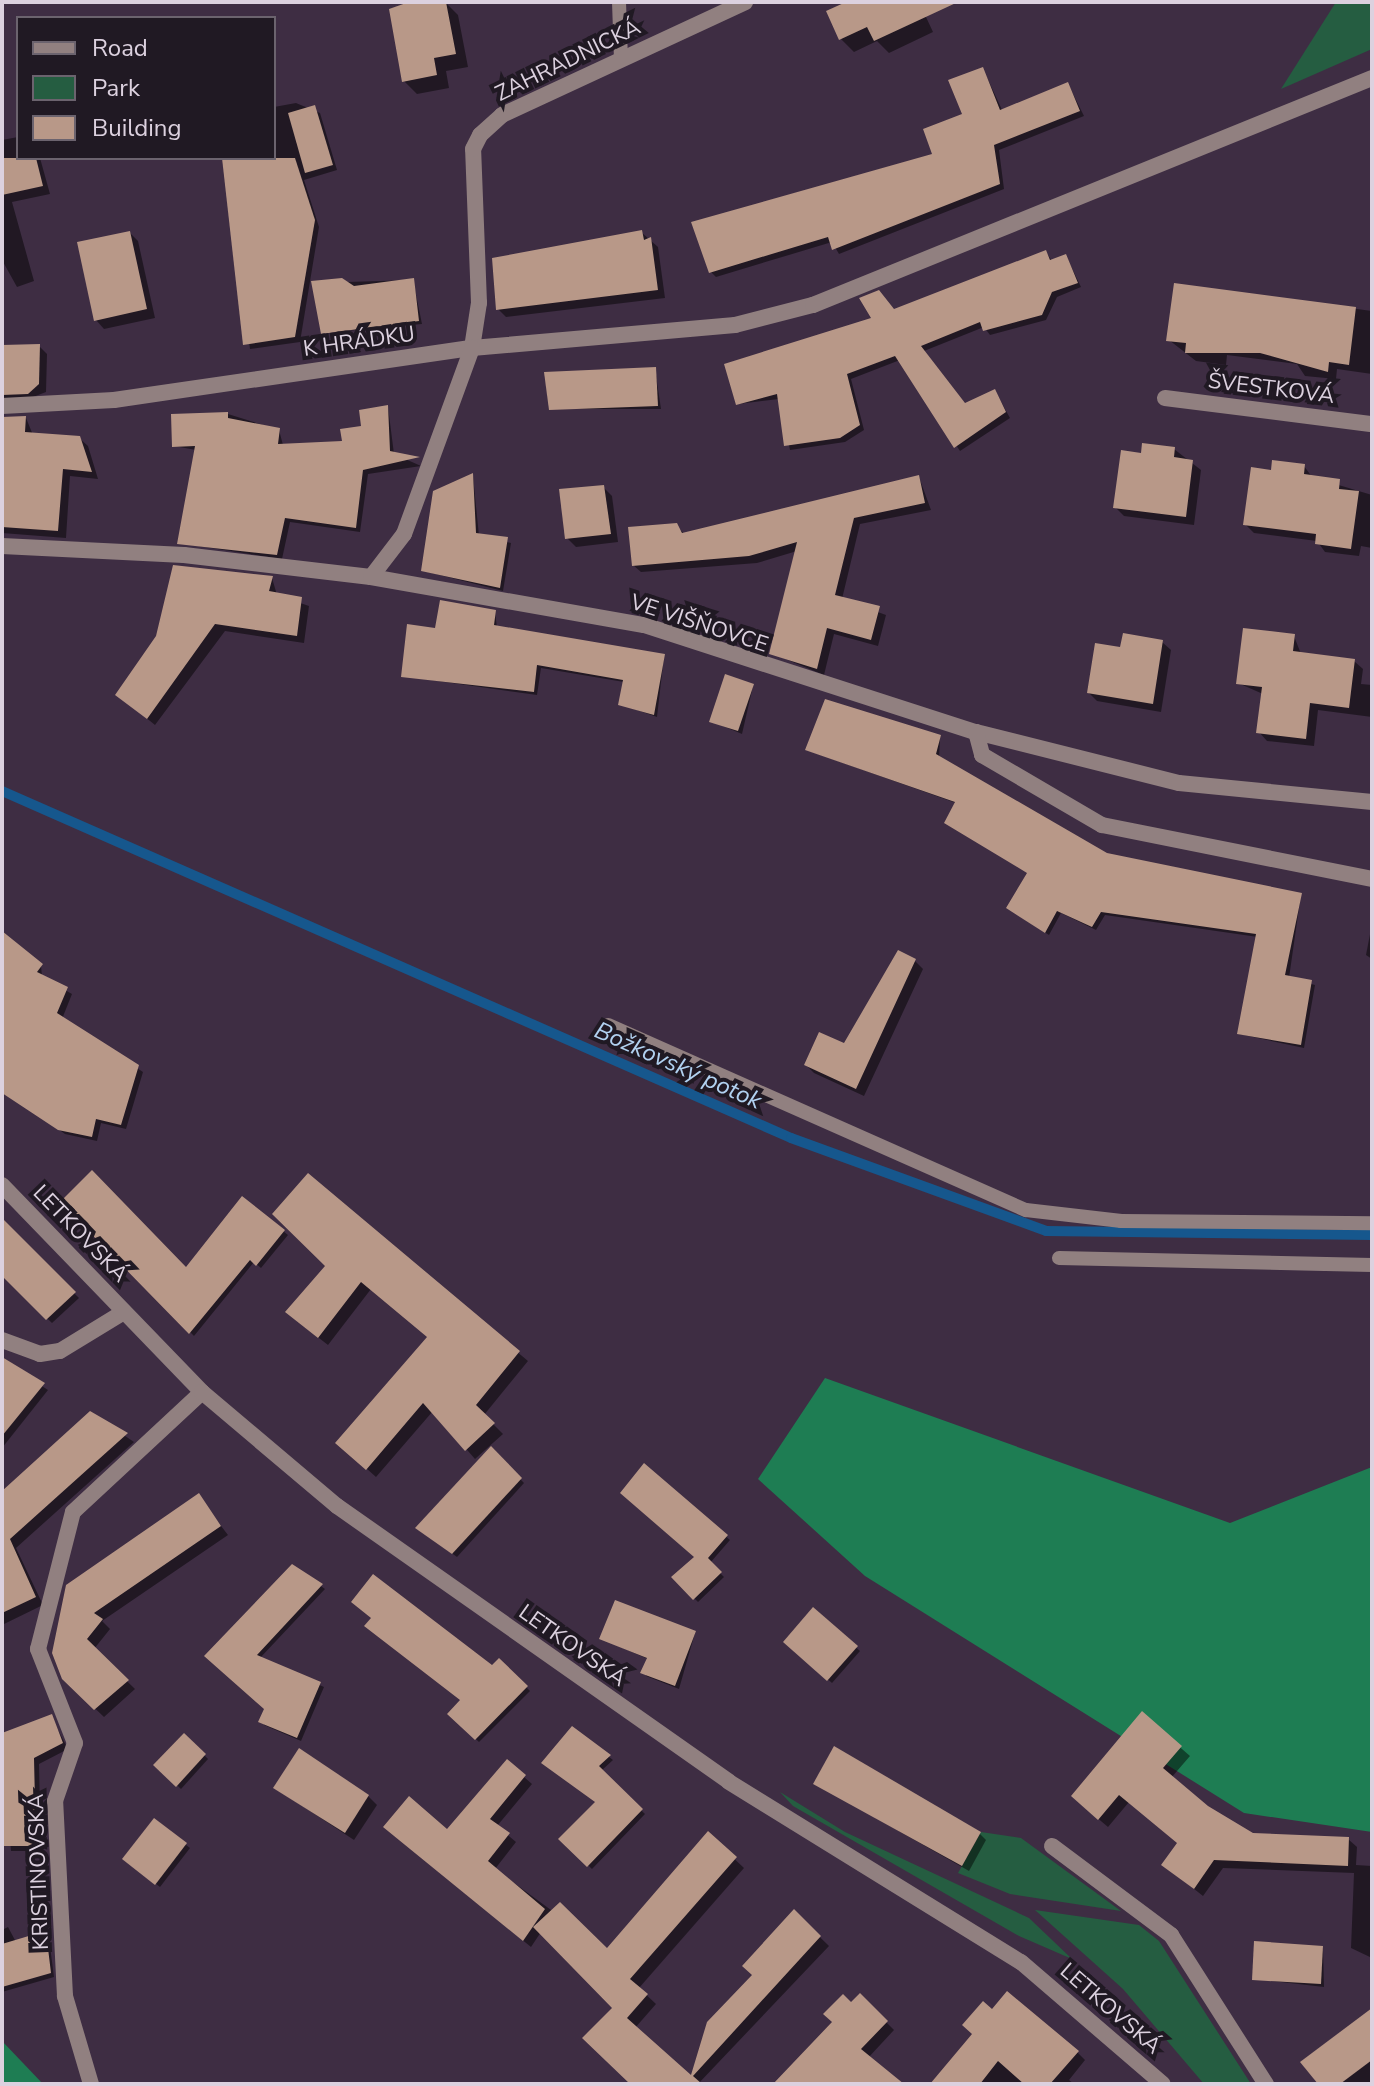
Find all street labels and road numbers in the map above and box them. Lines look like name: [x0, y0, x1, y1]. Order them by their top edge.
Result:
street label: ZAHRADNICKÁ: [491, 14, 645, 108]
street label: K HRÁDKU: [301, 321, 417, 363]
street label: ŠVESTKOVÁ: [1206, 368, 1336, 410]
street label: VE VIŠŇOVCE: [627, 589, 771, 659]
street label: LETKOVSKÁ: [27, 1180, 133, 1288]
street label: LETKOVSKÁ: [513, 1599, 631, 1693]
street label: KRISTINOVSKÁ: [23, 1793, 55, 1951]
street label: LETKOVSKÁ: [1054, 1958, 1166, 2060]

